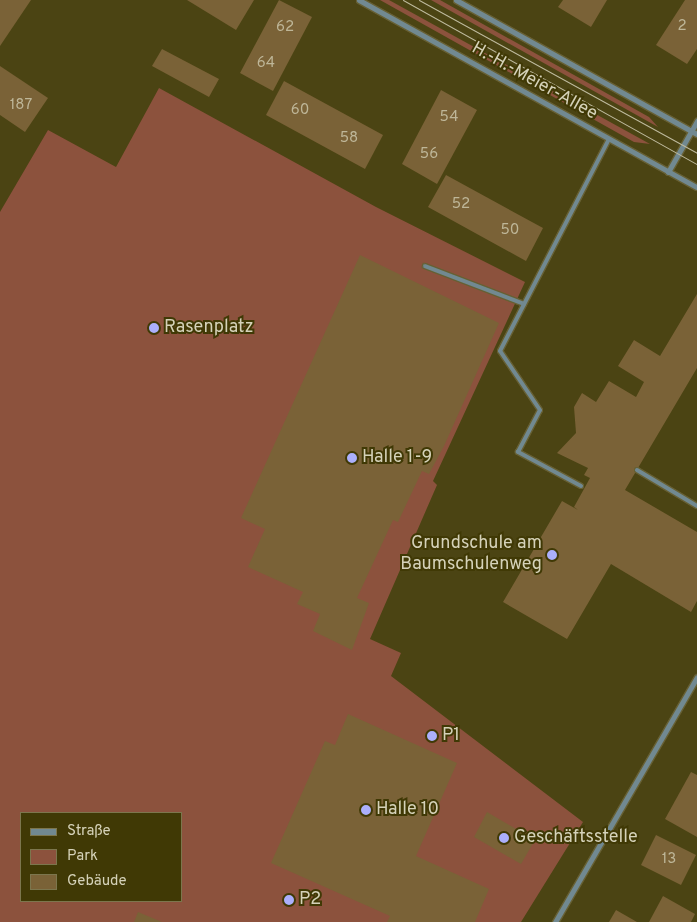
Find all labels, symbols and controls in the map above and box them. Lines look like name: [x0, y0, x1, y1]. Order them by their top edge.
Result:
house number: 2: [677, 18, 687, 36]
house number: 62: [276, 19, 294, 37]
street label: H.-H.-Meier-Allee: [467, 38, 601, 126]
house number: 64: [257, 55, 275, 73]
house number: 187: [10, 97, 32, 115]
house number: 60: [291, 102, 309, 120]
house number: 54: [440, 109, 458, 127]
house number: 58: [340, 130, 358, 148]
house number: 56: [420, 146, 438, 164]
house number: 52: [452, 196, 470, 214]
house number: 50: [501, 222, 519, 240]
place label: Rasenplatz: [164, 317, 254, 339]
marker: Rasenplatz: [148, 322, 160, 334]
place label: Halle 1-9: [362, 447, 432, 469]
marker: Halle 1-9: [346, 452, 358, 464]
place label: Grundschule am Baumschulenweg: [400, 534, 542, 576]
marker: Grundschule am Baumschulenweg: [546, 549, 558, 561]
place label: P1: [442, 725, 460, 747]
marker: P1: [426, 730, 438, 742]
place label: Halle 10: [376, 799, 439, 821]
marker: Halle 10: [360, 804, 372, 816]
legend: [20, 812, 182, 902]
text: Straße: [67, 822, 111, 841]
place label: Geschäftsstelle: [514, 827, 638, 849]
marker: Geschäftsstelle: [498, 832, 510, 844]
text: Park: [67, 847, 98, 866]
house number: 13: [662, 851, 676, 869]
text: Gebäude: [67, 872, 127, 891]
place label: P2: [299, 889, 321, 911]
marker: P2: [283, 894, 295, 906]

